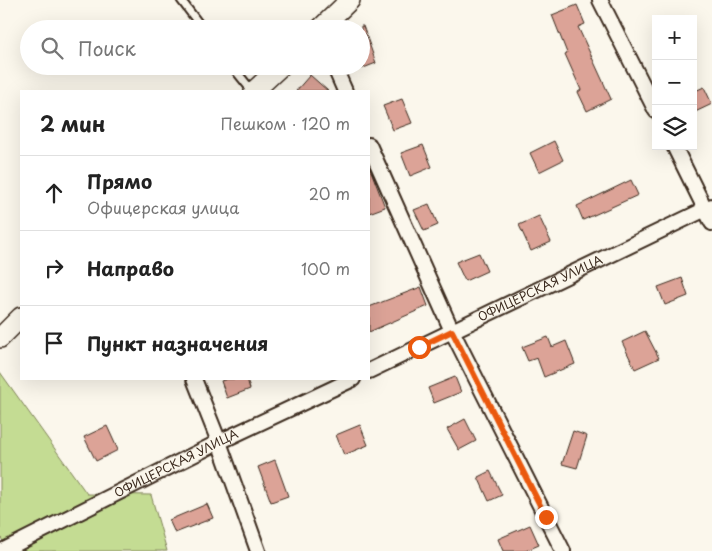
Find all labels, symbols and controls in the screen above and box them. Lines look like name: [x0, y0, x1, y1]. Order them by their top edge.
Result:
map controls: [652, 15, 697, 150]
button: +: [652, 15, 697, 60]
search box: [20, 20, 370, 75]
icon: search: [38, 34, 66, 62]
text: Поиск: [78, 34, 136, 62]
button: −: [652, 60, 697, 105]
button: layers: [652, 105, 697, 150]
text: 2 мин: [40, 107, 105, 139]
text: Пешком · 120 m: [221, 111, 350, 135]
text: Прямо: [87, 167, 152, 195]
icon: ahead: [40, 179, 68, 207]
text: 20 m: [309, 181, 350, 205]
text: Офицерская улица: [87, 195, 239, 219]
street label: ОФИЦЕРСКАЯ УЛИЦА: [474, 250, 605, 325]
icon: right: [40, 254, 68, 282]
text: Направо: [87, 254, 174, 282]
text: 100 m: [301, 256, 350, 280]
icon: arrive: [40, 329, 68, 357]
text: Пункт назначения: [87, 329, 268, 357]
route start: [408, 336, 431, 359]
street label: ОФИЦЕРСКАЯ УЛИЦА: [111, 424, 241, 501]
route end: [535, 506, 558, 529]

